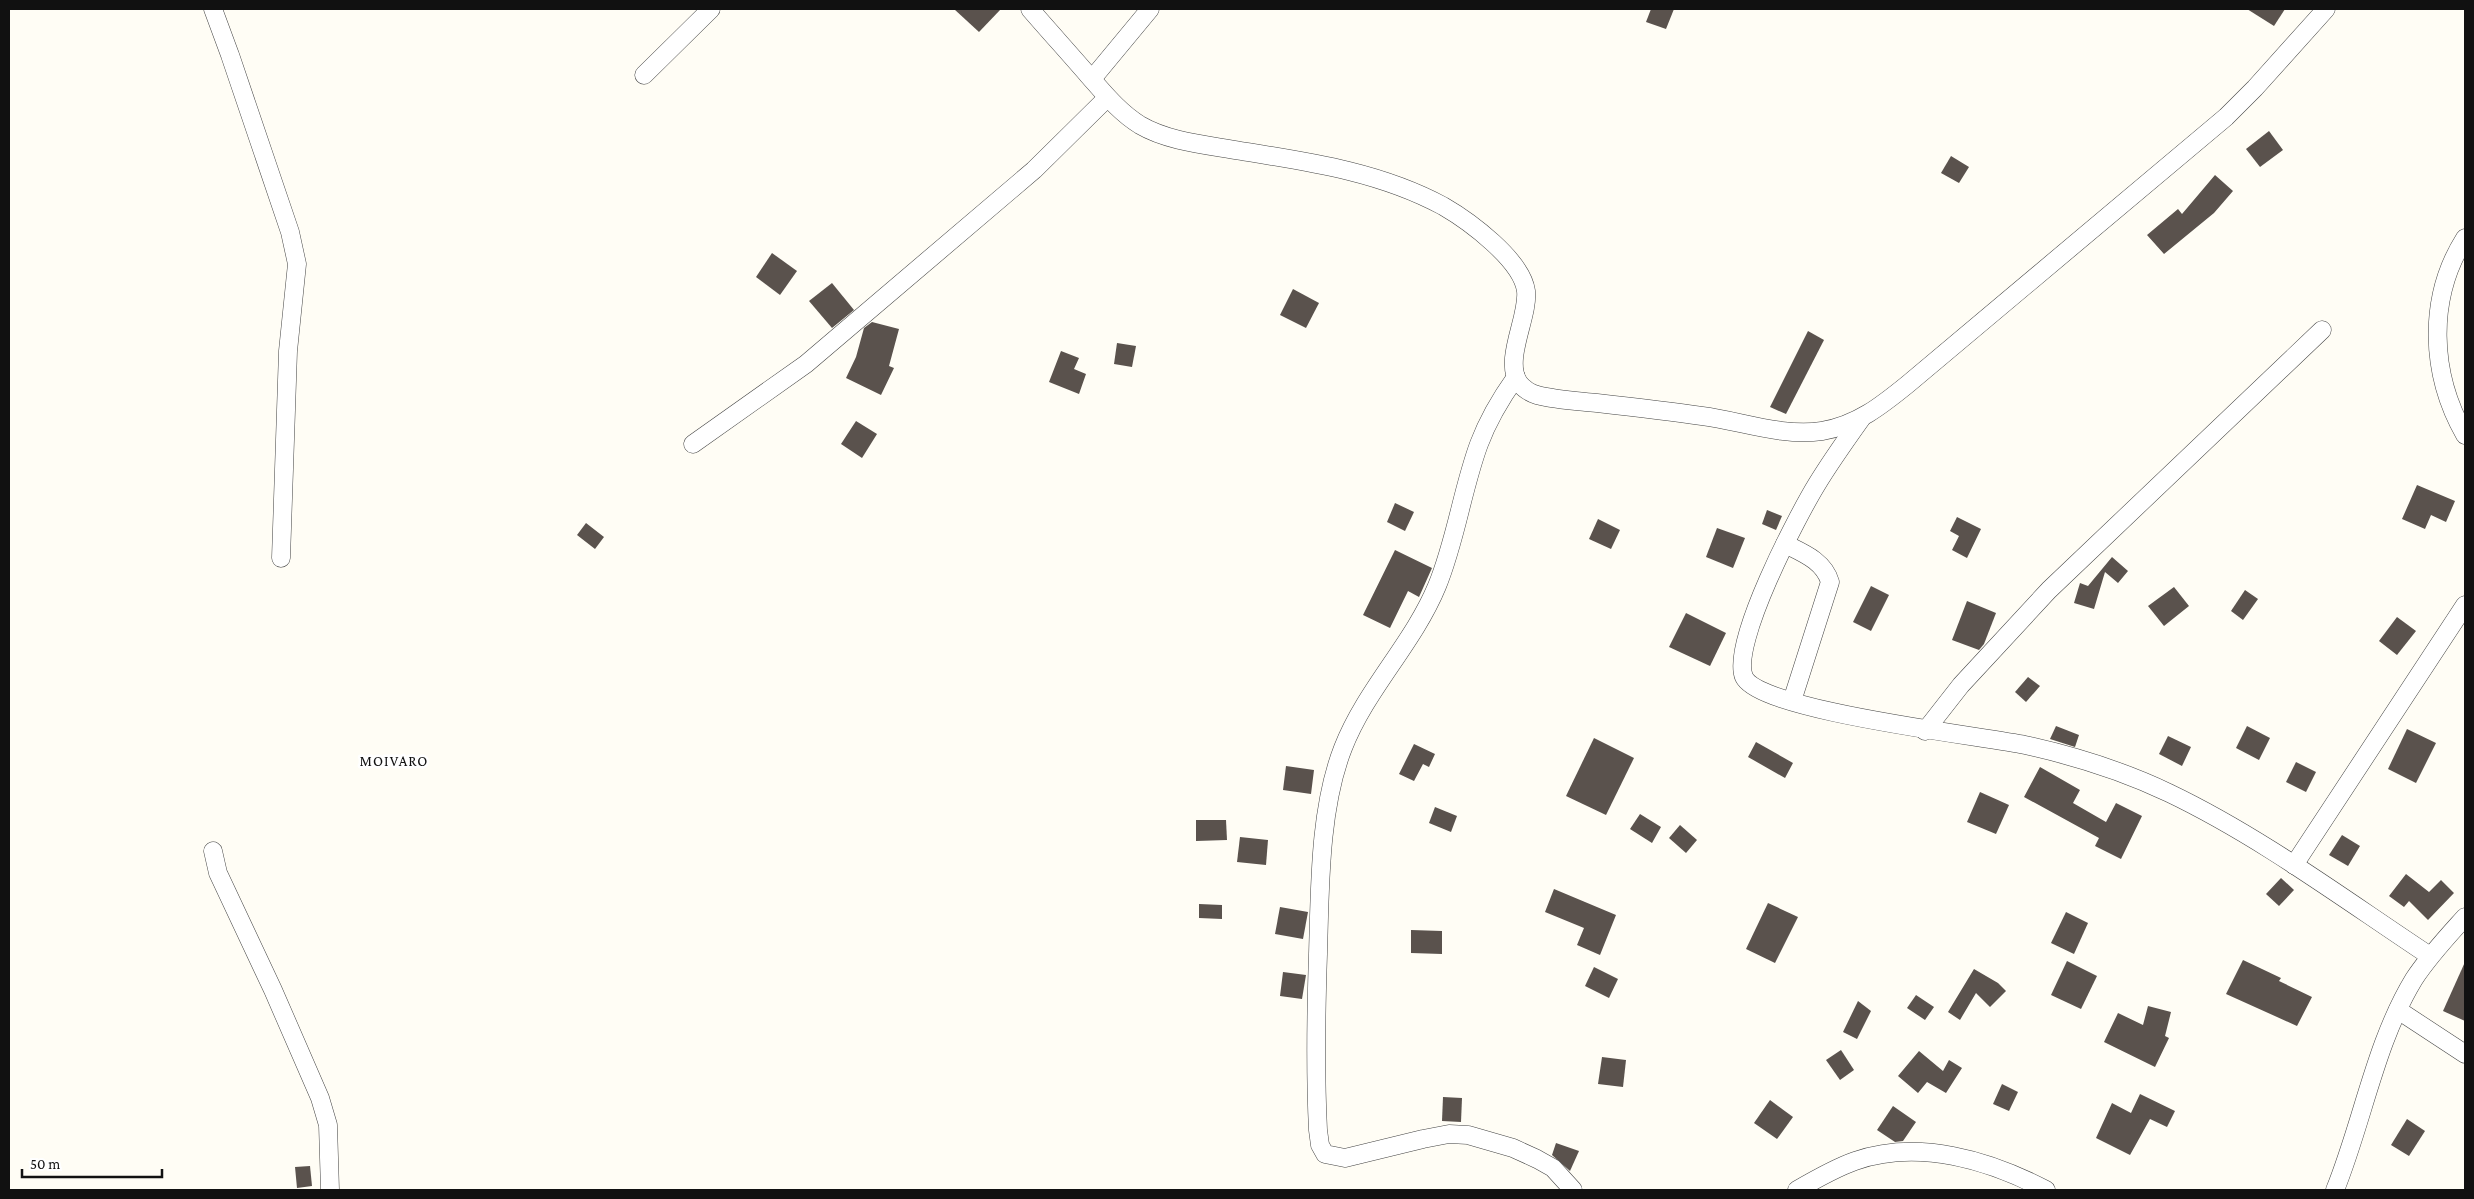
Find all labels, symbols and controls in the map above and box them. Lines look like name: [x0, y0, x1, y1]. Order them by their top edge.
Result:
district label: MOIVARO: [360, 753, 428, 769]
scale bar: [22, 1146, 162, 1178]
text: 50 m: [30, 1156, 60, 1172]

